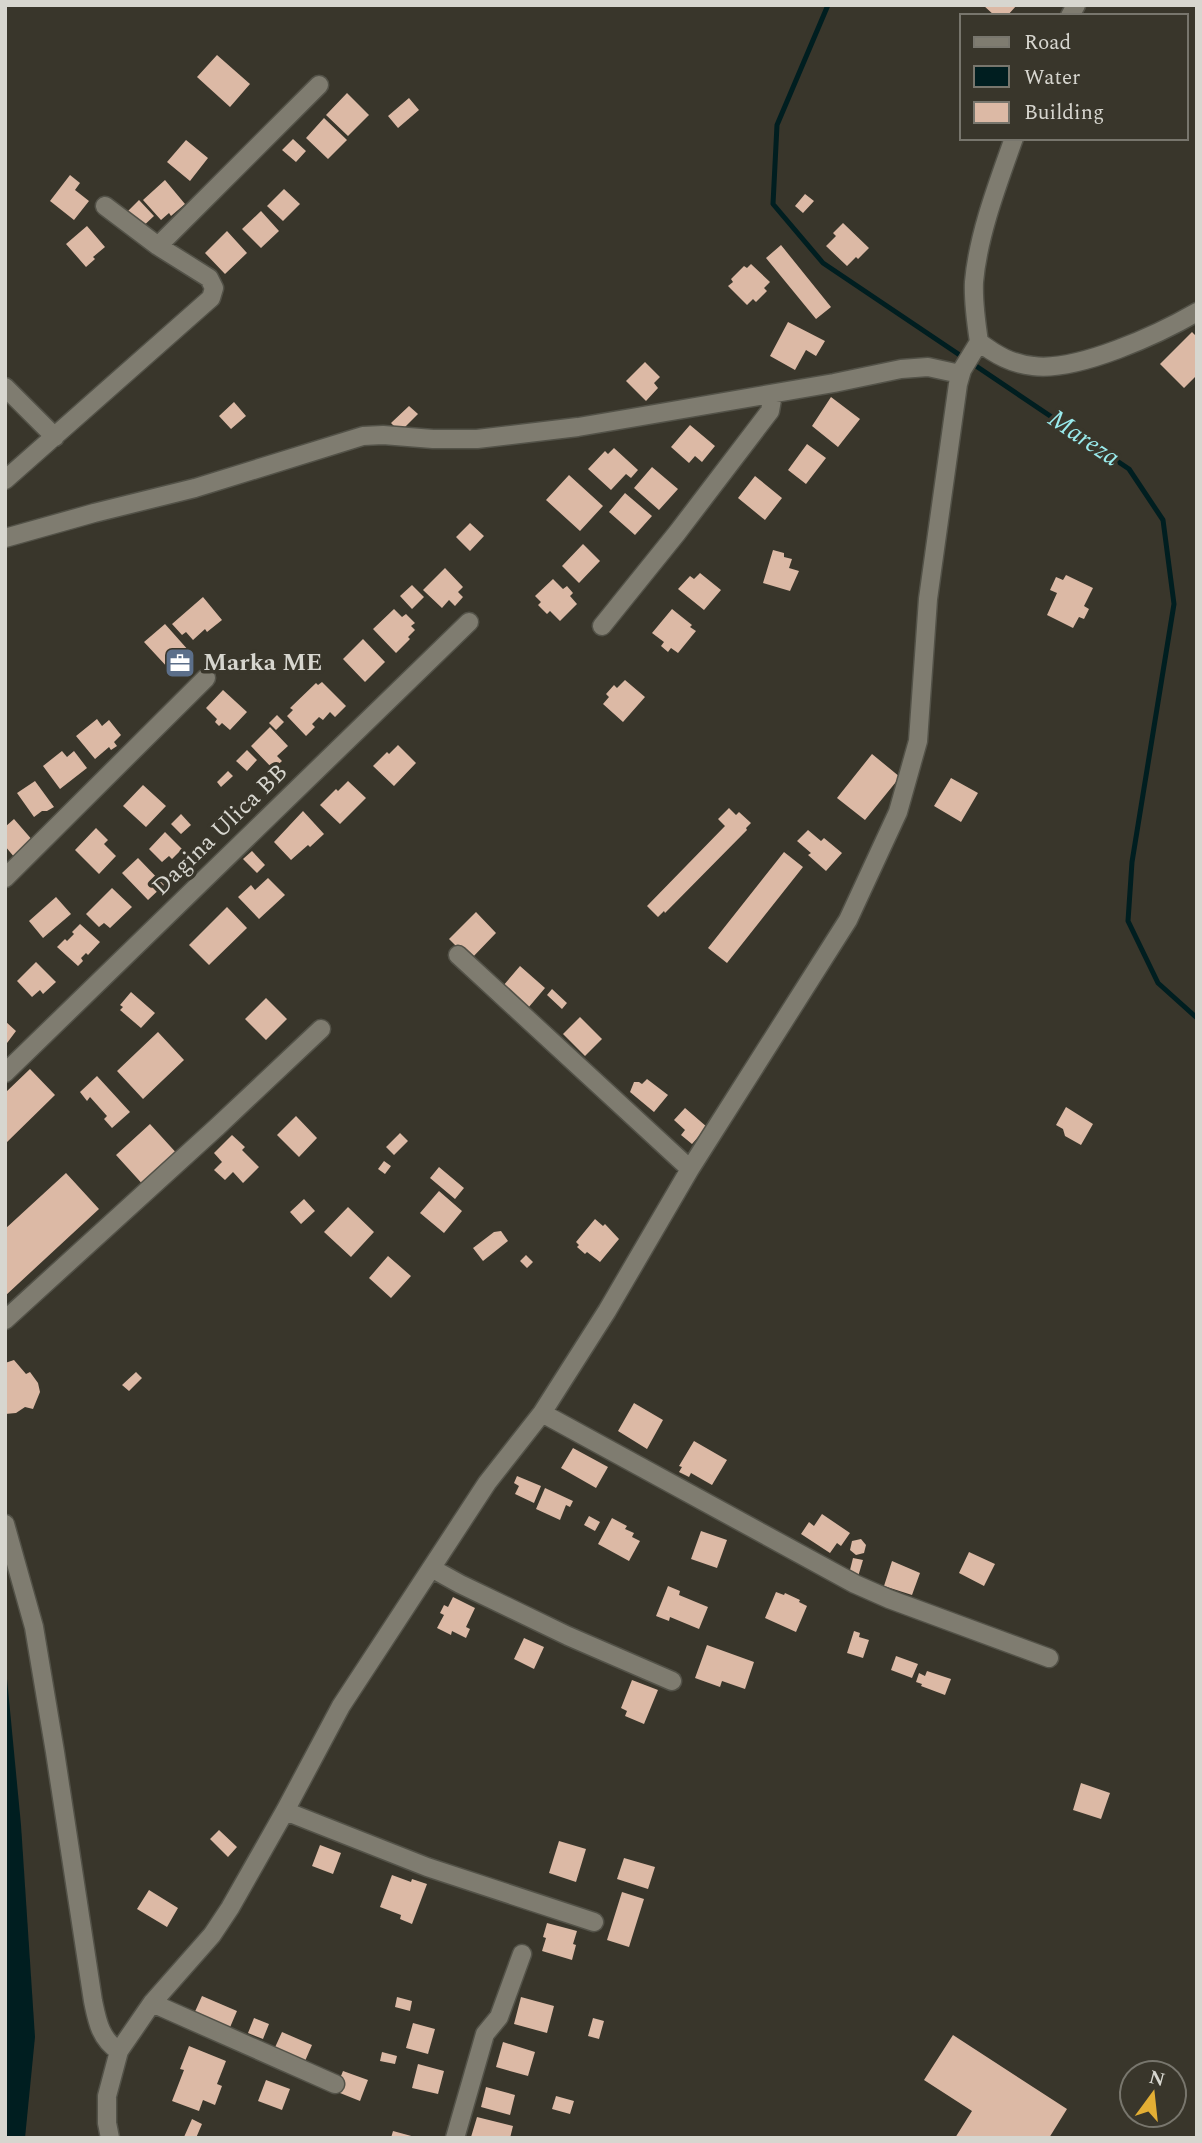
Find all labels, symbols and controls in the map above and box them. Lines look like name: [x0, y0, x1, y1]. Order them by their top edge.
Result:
legend: [960, 14, 1188, 140]
text: Road: [1024, 27, 1071, 59]
text: Water: [1024, 62, 1080, 94]
text: Building: [1024, 97, 1104, 129]
water label: Mareza: [1040, 399, 1128, 477]
place label: Marka ME: [203, 645, 322, 681]
office icon: Marka ME: [163, 646, 197, 680]
street label: Dagina Ulica BB: [144, 756, 296, 904]
north arrow: [1118, 2059, 1188, 2129]
text: N: [1146, 2063, 1168, 2095]

